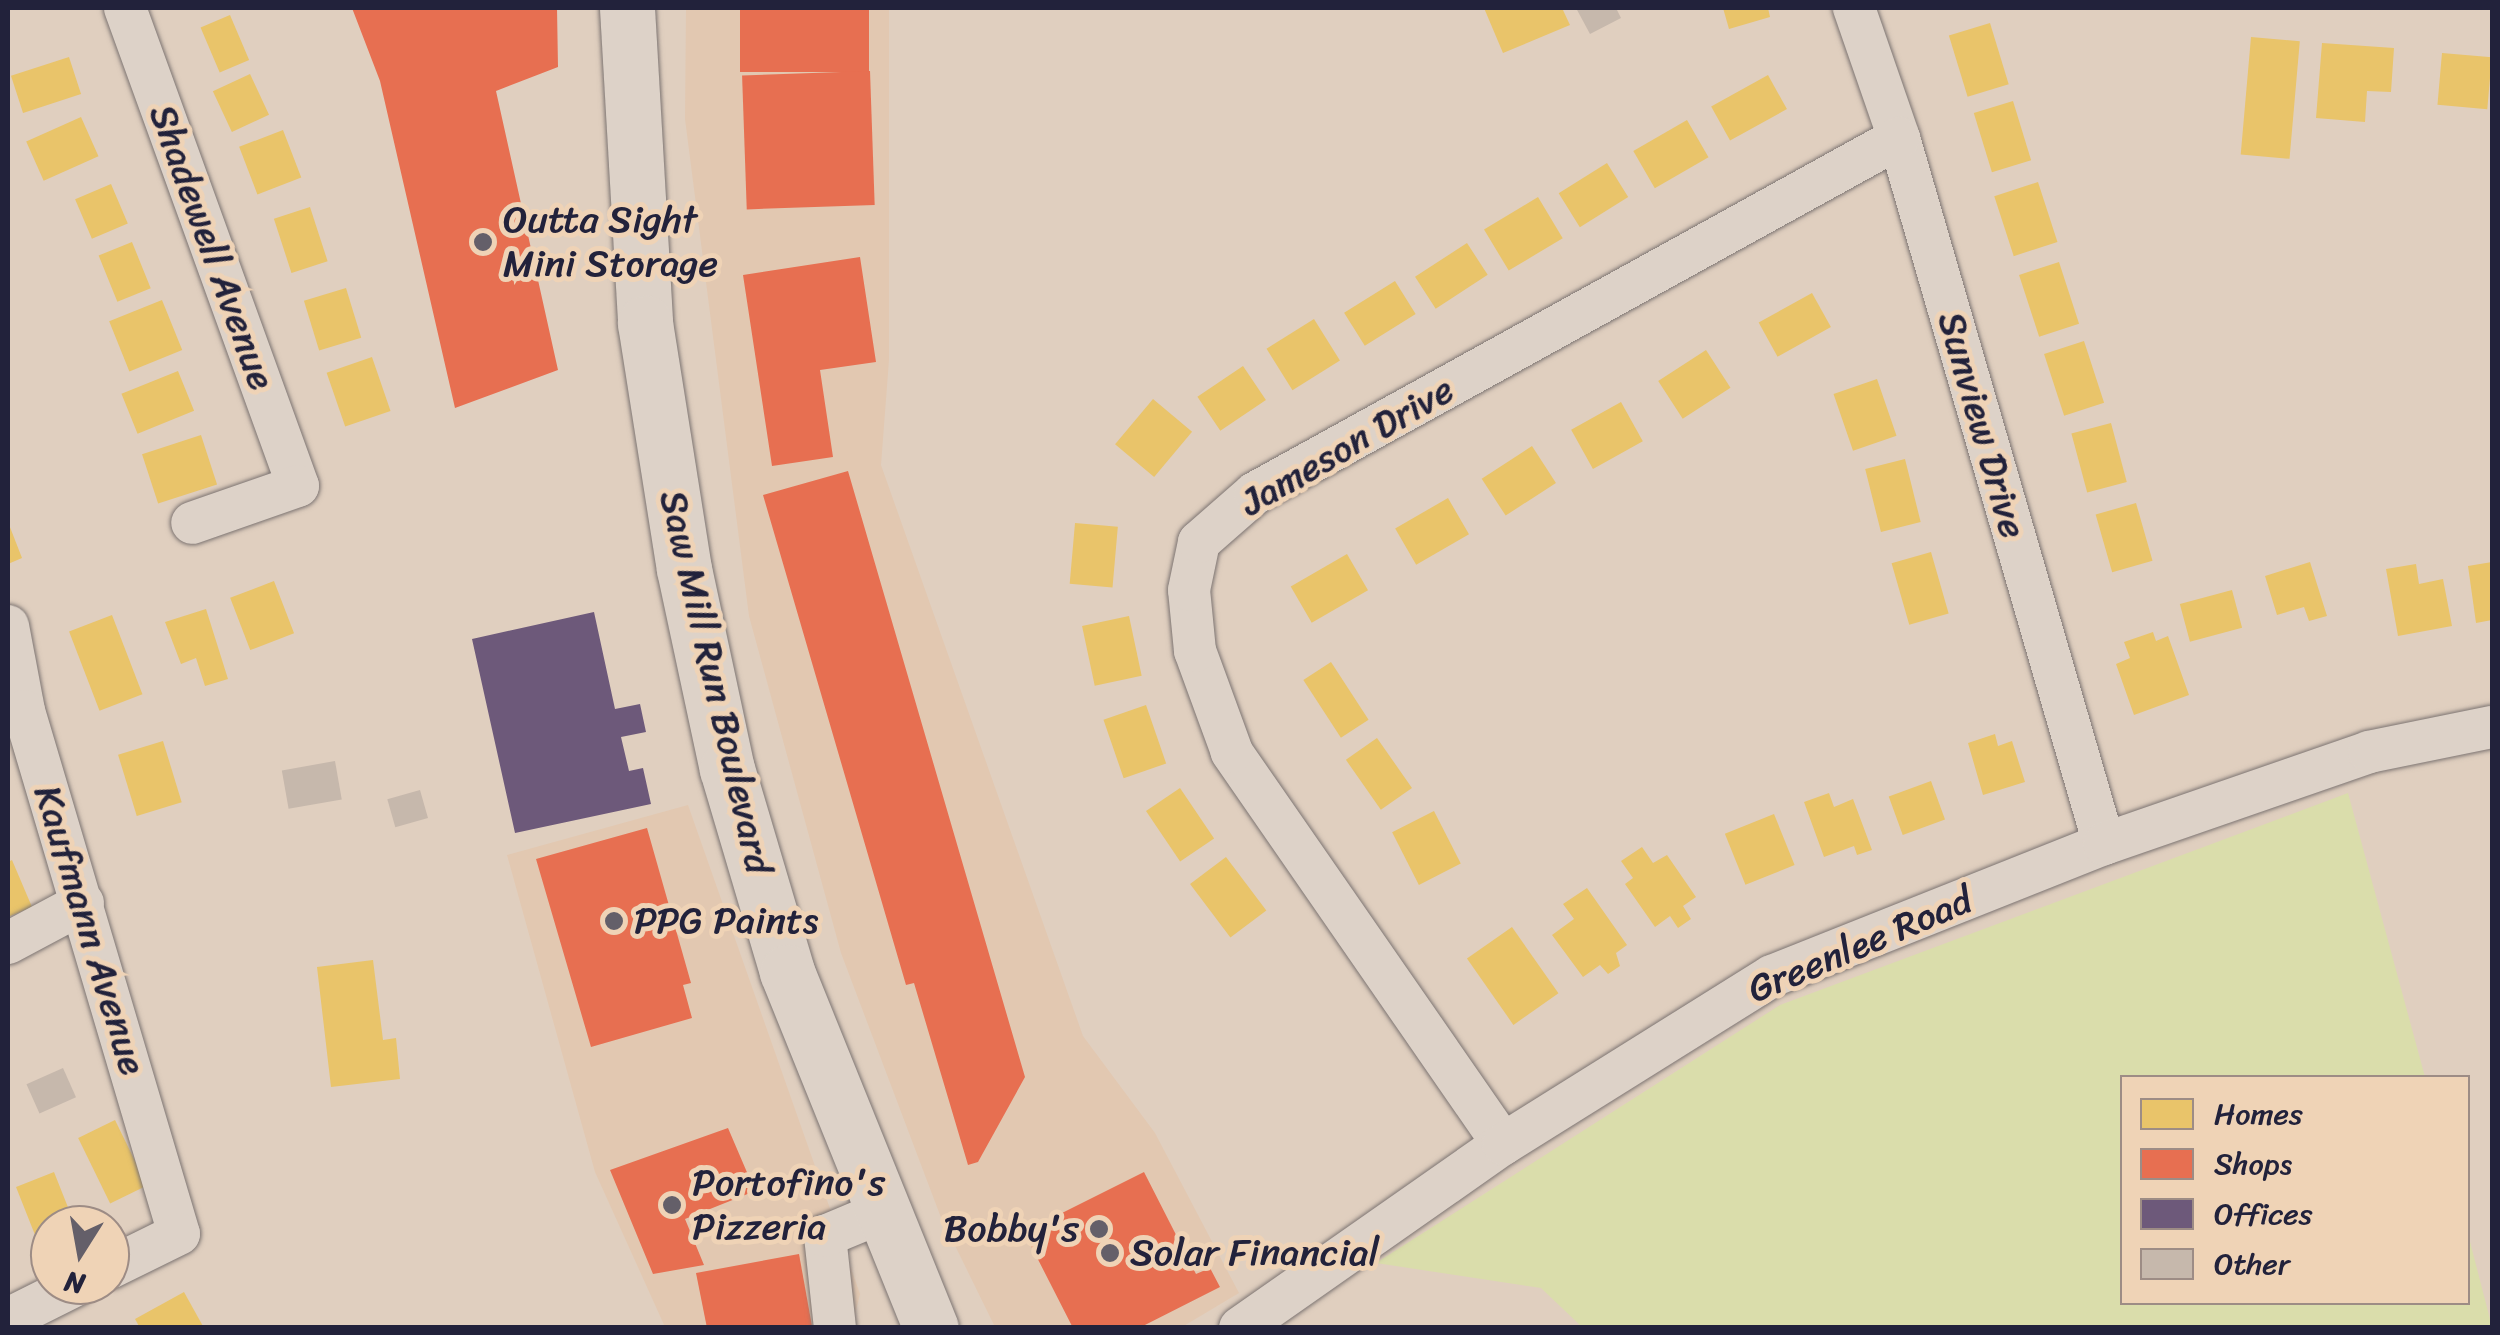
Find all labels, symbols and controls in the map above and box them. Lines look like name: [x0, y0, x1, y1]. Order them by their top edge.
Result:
street label: Shadewell Avenue: [139, 98, 285, 396]
place label: Outta Sight Mini Storage: [503, 197, 717, 286]
marker: Outta Sight Mini Storage: [472, 231, 494, 253]
street label: Sunview Drive: [1928, 307, 2036, 543]
street label: Jameson Drive: [1232, 367, 1462, 525]
street label: Saw Mill Run Boulevard: [650, 486, 782, 878]
street label: Kaufmann Avenue: [24, 780, 156, 1080]
street label: Greenlee Road: [1741, 877, 1979, 1013]
place label: PPG Paints: [634, 898, 818, 944]
marker: PPG Paints: [603, 910, 625, 932]
legend: [2120, 1075, 2470, 1305]
text: Homes: [2214, 1087, 2303, 1141]
text: Shops: [2214, 1137, 2292, 1191]
place label: Portofino's Pizzeria: [692, 1160, 885, 1250]
text: Offices: [2214, 1187, 2313, 1241]
marker: Portofino's Pizzeria: [661, 1194, 683, 1216]
north arrow: [30, 1205, 130, 1305]
place label: Bobby's: [943, 1206, 1079, 1252]
marker: Bobby's: [1088, 1218, 1110, 1240]
place label: Solar Financial: [1130, 1230, 1379, 1276]
text: Other: [2214, 1237, 2290, 1291]
marker: Solar Financial: [1099, 1242, 1121, 1264]
text: N: [60, 1257, 89, 1309]

